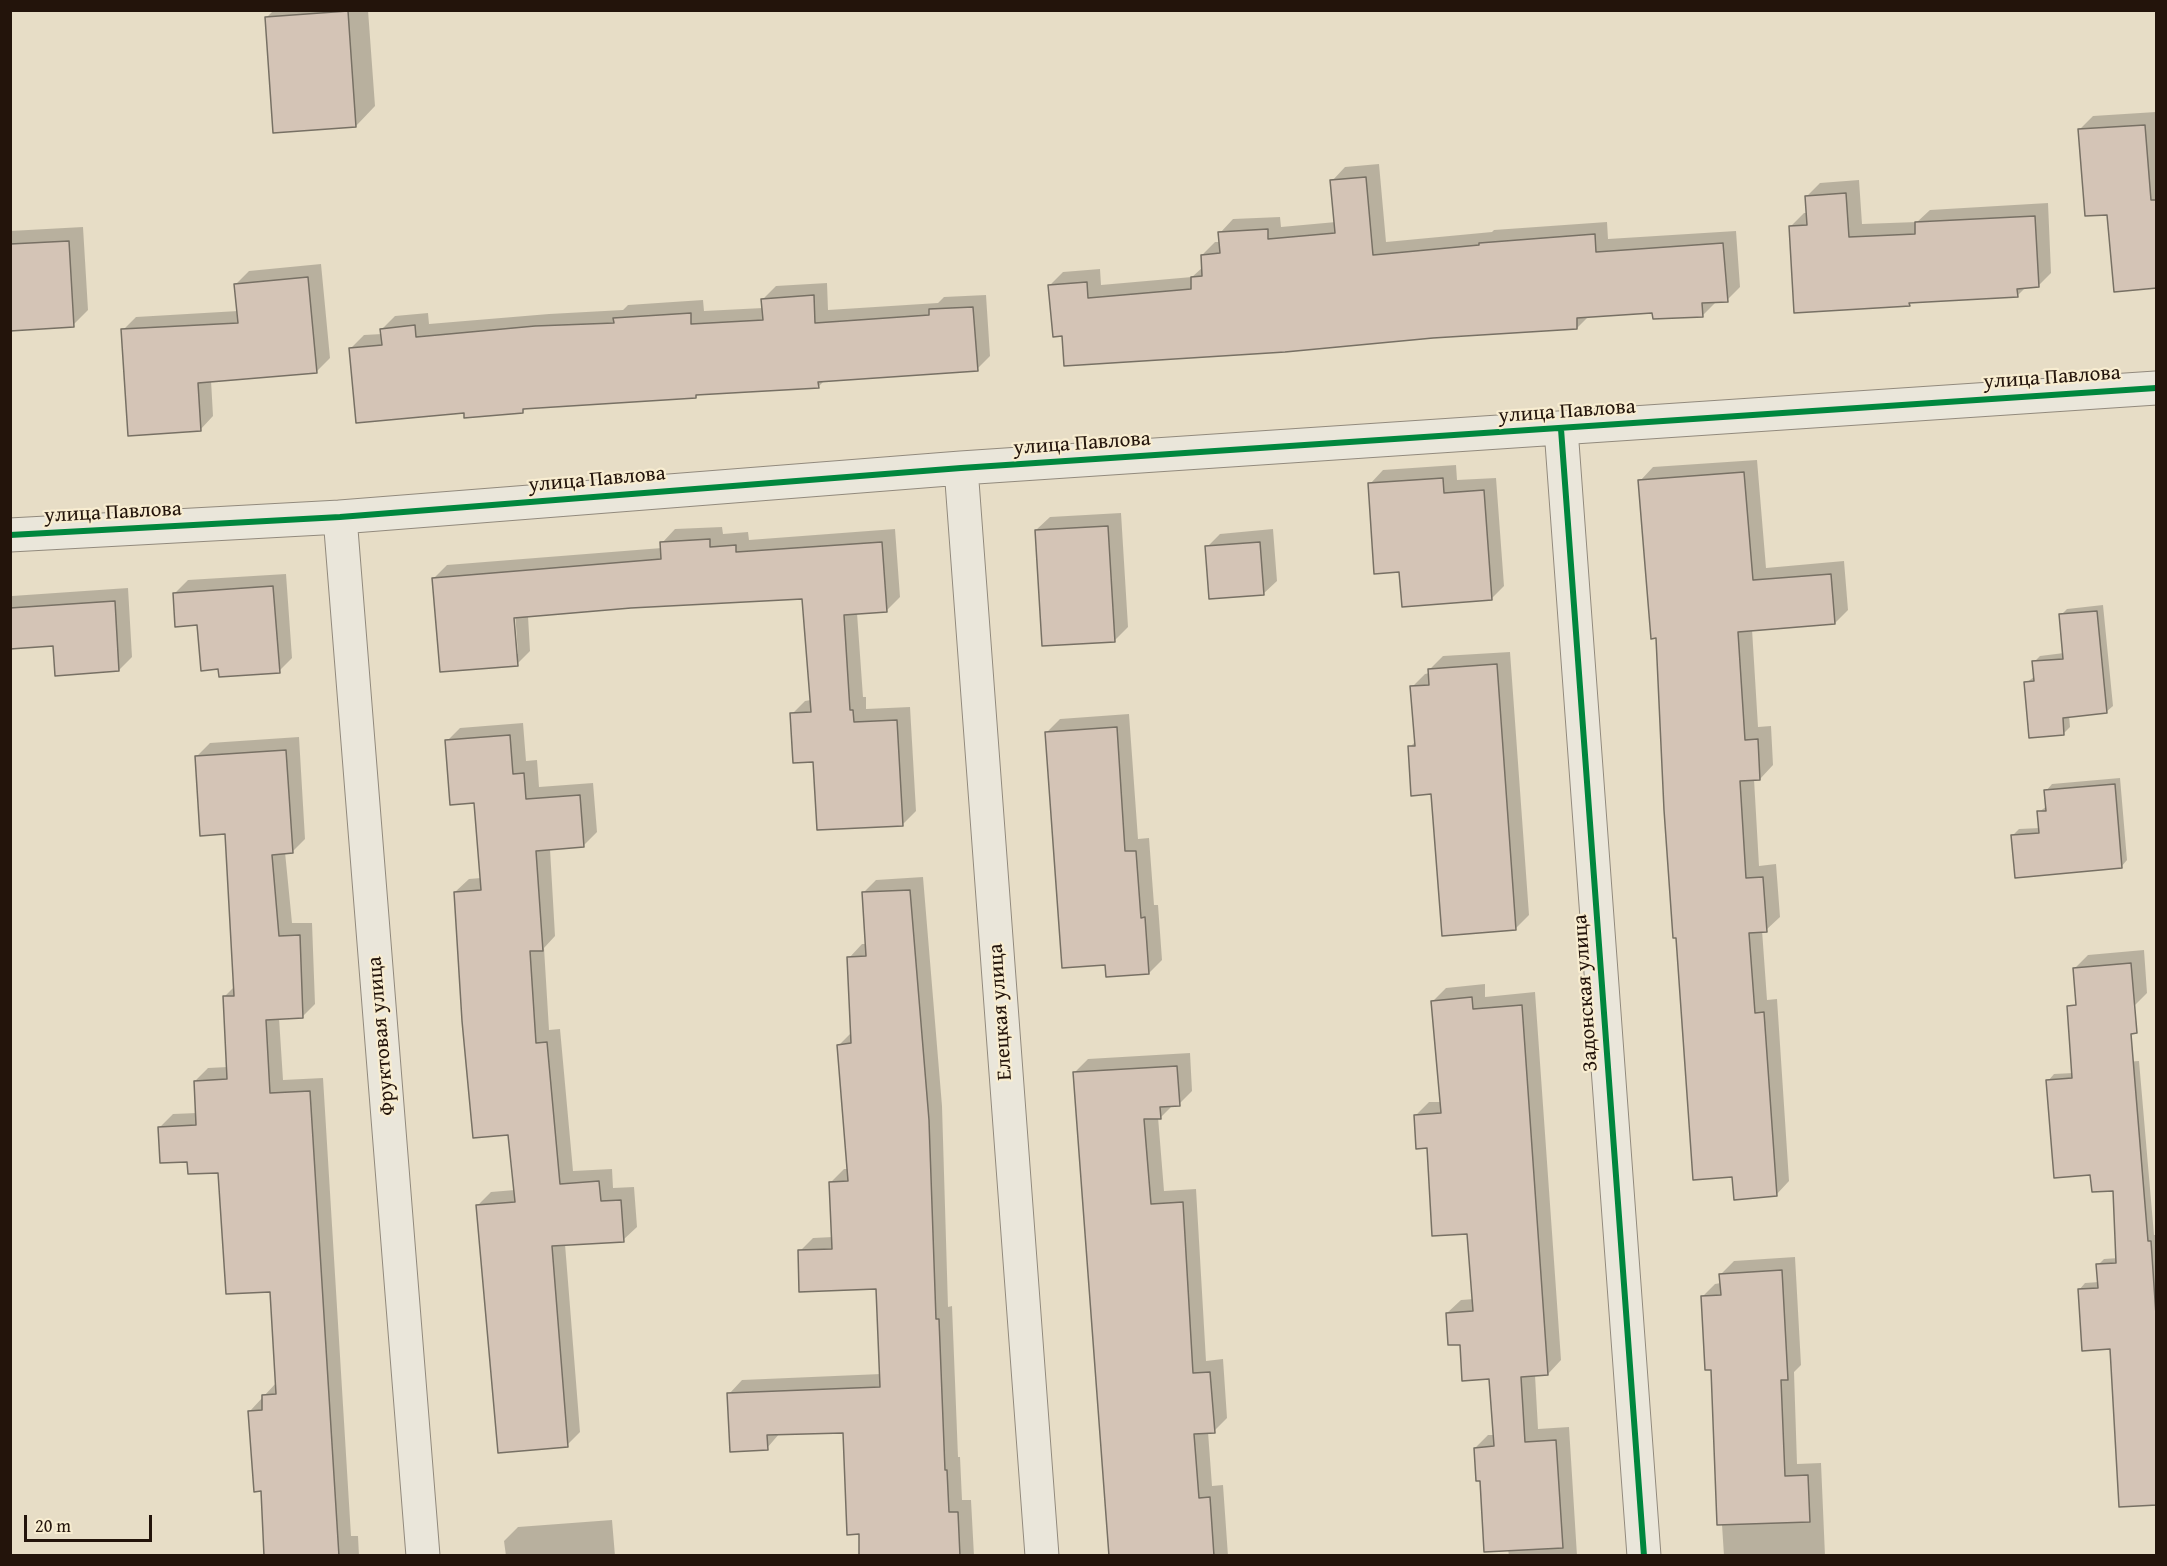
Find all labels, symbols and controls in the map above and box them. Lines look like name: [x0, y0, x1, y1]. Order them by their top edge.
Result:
street label: улица Павлова: [1982, 361, 2122, 395]
street label: улица Павлова: [1497, 395, 1637, 429]
street label: улица Павлова: [1012, 427, 1152, 461]
street label: улица Павлова: [527, 461, 667, 499]
street label: улица Павлова: [44, 497, 182, 529]
street label: Задонская улица: [1568, 914, 1604, 1072]
street label: Елецкая улица: [984, 943, 1018, 1081]
street label: Фруктовая улица: [362, 955, 402, 1117]
scale bar: [27, 1503, 154, 1541]
text: 20 m: [35, 1512, 71, 1539]

